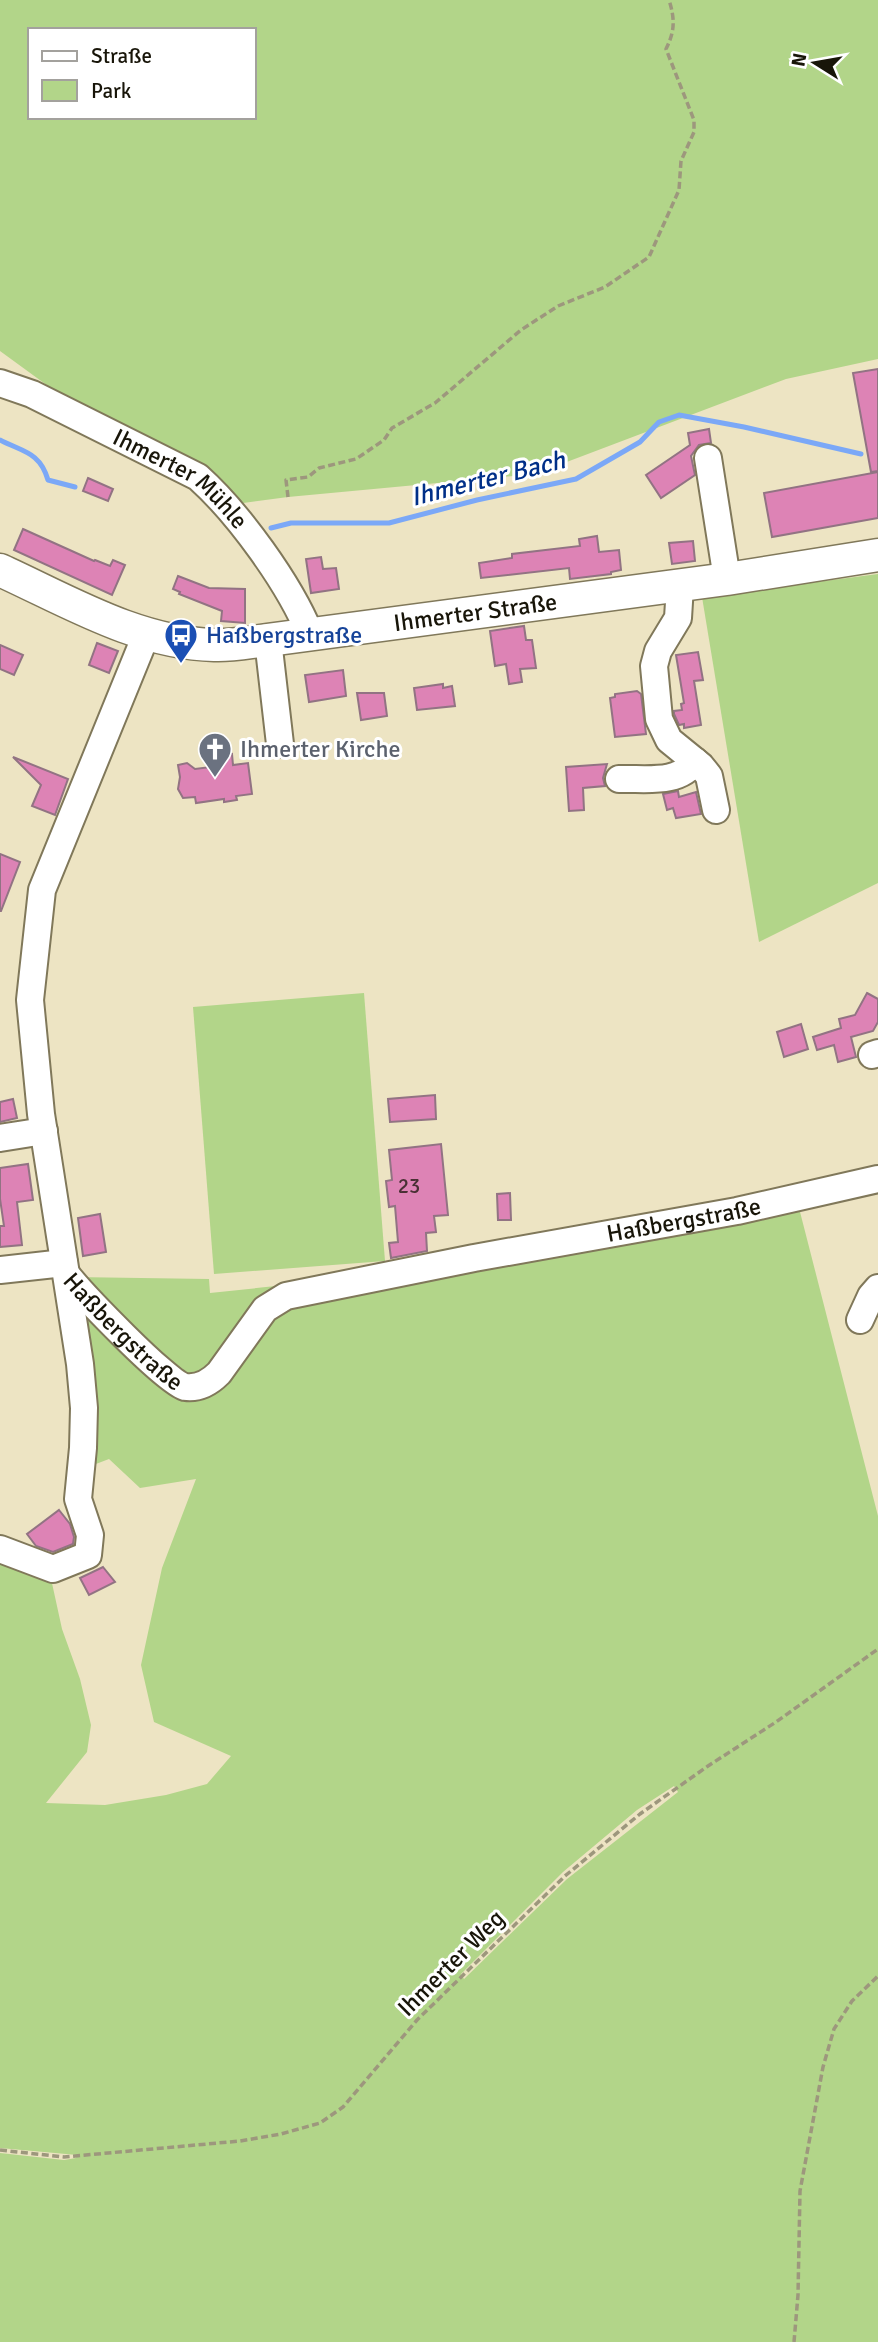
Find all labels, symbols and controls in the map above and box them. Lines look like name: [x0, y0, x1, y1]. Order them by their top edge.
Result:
legend: [28, 28, 256, 119]
north arrow: [780, 28, 850, 98]
text: Straße: [91, 43, 152, 69]
text: N: [786, 51, 812, 69]
text: Park: [91, 78, 132, 104]
street label: Ihmerter Mühle: [108, 422, 254, 535]
water label: Ihmerter Bach: [407, 444, 569, 514]
street label: Ihmerter Straße: [392, 587, 559, 638]
bus stop icon: Haßbergstraße: [162, 616, 200, 665]
place label: Haßbergstraße: [206, 620, 362, 650]
church icon: Ihmerter Kirche: [196, 730, 234, 779]
place label: Ihmerter Kirche: [240, 734, 400, 764]
house number: 23: [398, 1173, 420, 1199]
street label: Haßbergstraße: [604, 1191, 764, 1249]
street label: Haßbergstraße: [57, 1266, 189, 1397]
street label: Ihmerter Weg: [391, 1903, 511, 2023]

